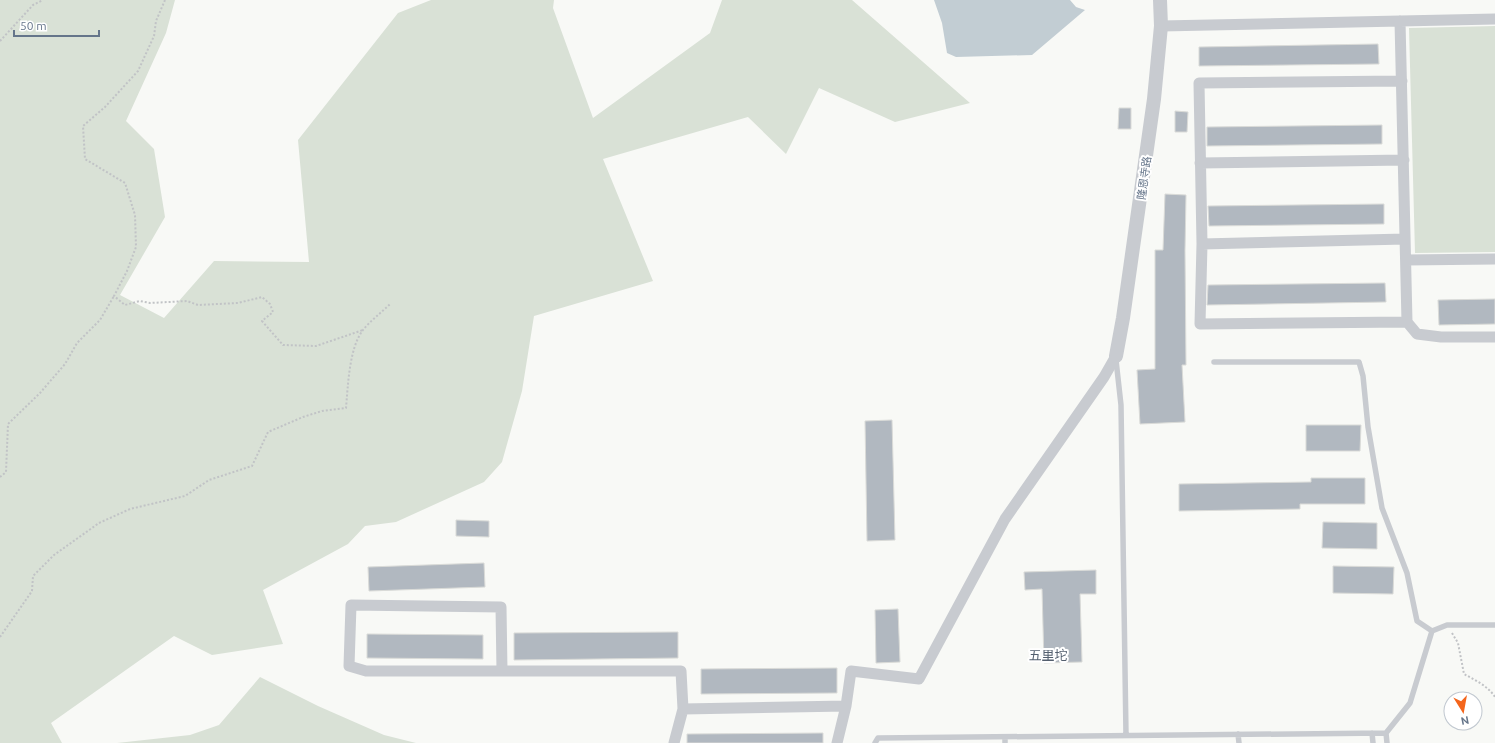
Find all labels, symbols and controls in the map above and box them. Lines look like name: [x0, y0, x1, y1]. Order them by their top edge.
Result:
scale bar: [14, 12, 99, 38]
text: 50 m: [20, 19, 47, 32]
street label: 隆恩寺路: [1135, 155, 1153, 201]
district label: 五里坨: [1028, 648, 1068, 662]
north arrow: [1443, 691, 1483, 731]
text: N: [1460, 714, 1470, 727]

